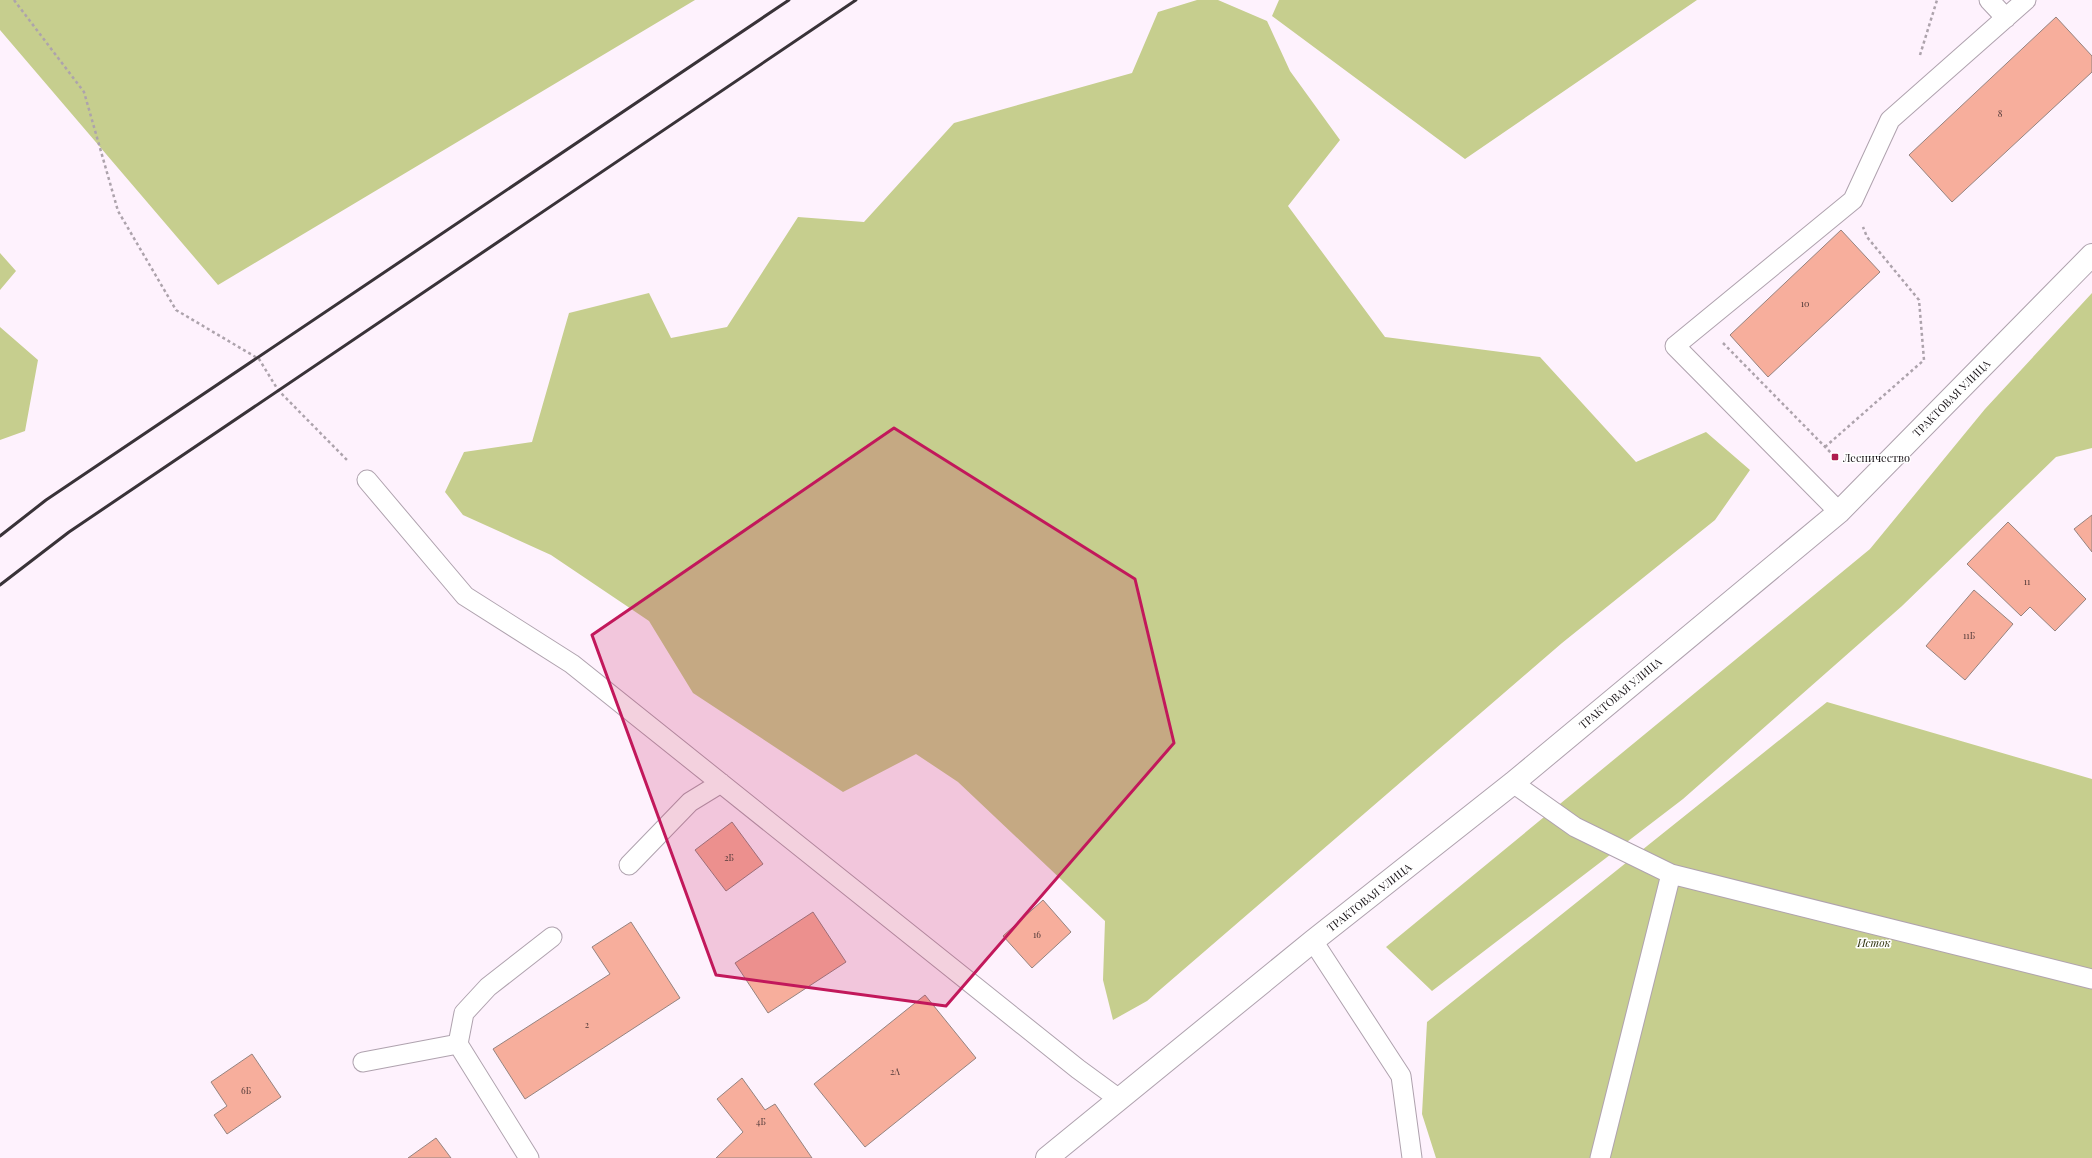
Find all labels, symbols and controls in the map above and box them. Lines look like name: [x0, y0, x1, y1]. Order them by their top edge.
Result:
house number: 8: [1998, 107, 2003, 119]
house number: 10: [1801, 297, 1809, 309]
street label: ТРАКТОВАЯ УЛИЦА: [1909, 356, 1993, 440]
place label: Лесничество: [1842, 450, 1910, 465]
marker: Лесничество: [1830, 452, 1840, 462]
house number: 11: [2024, 575, 2031, 587]
house number: 11Б: [1963, 629, 1975, 641]
street label: ТРАКТОВАЯ УЛИЦА: [1576, 654, 1665, 732]
house number: 2Б: [724, 851, 734, 863]
street label: ТРАКТОВАЯ УЛИЦА: [1324, 859, 1414, 935]
house number: 16: [1033, 928, 1041, 940]
park label: Исток: [1856, 935, 1891, 950]
house number: 2: [585, 1018, 589, 1030]
house number: 2А: [890, 1065, 900, 1077]
house number: 6Б: [241, 1084, 251, 1096]
house number: 4Б: [756, 1115, 766, 1127]

